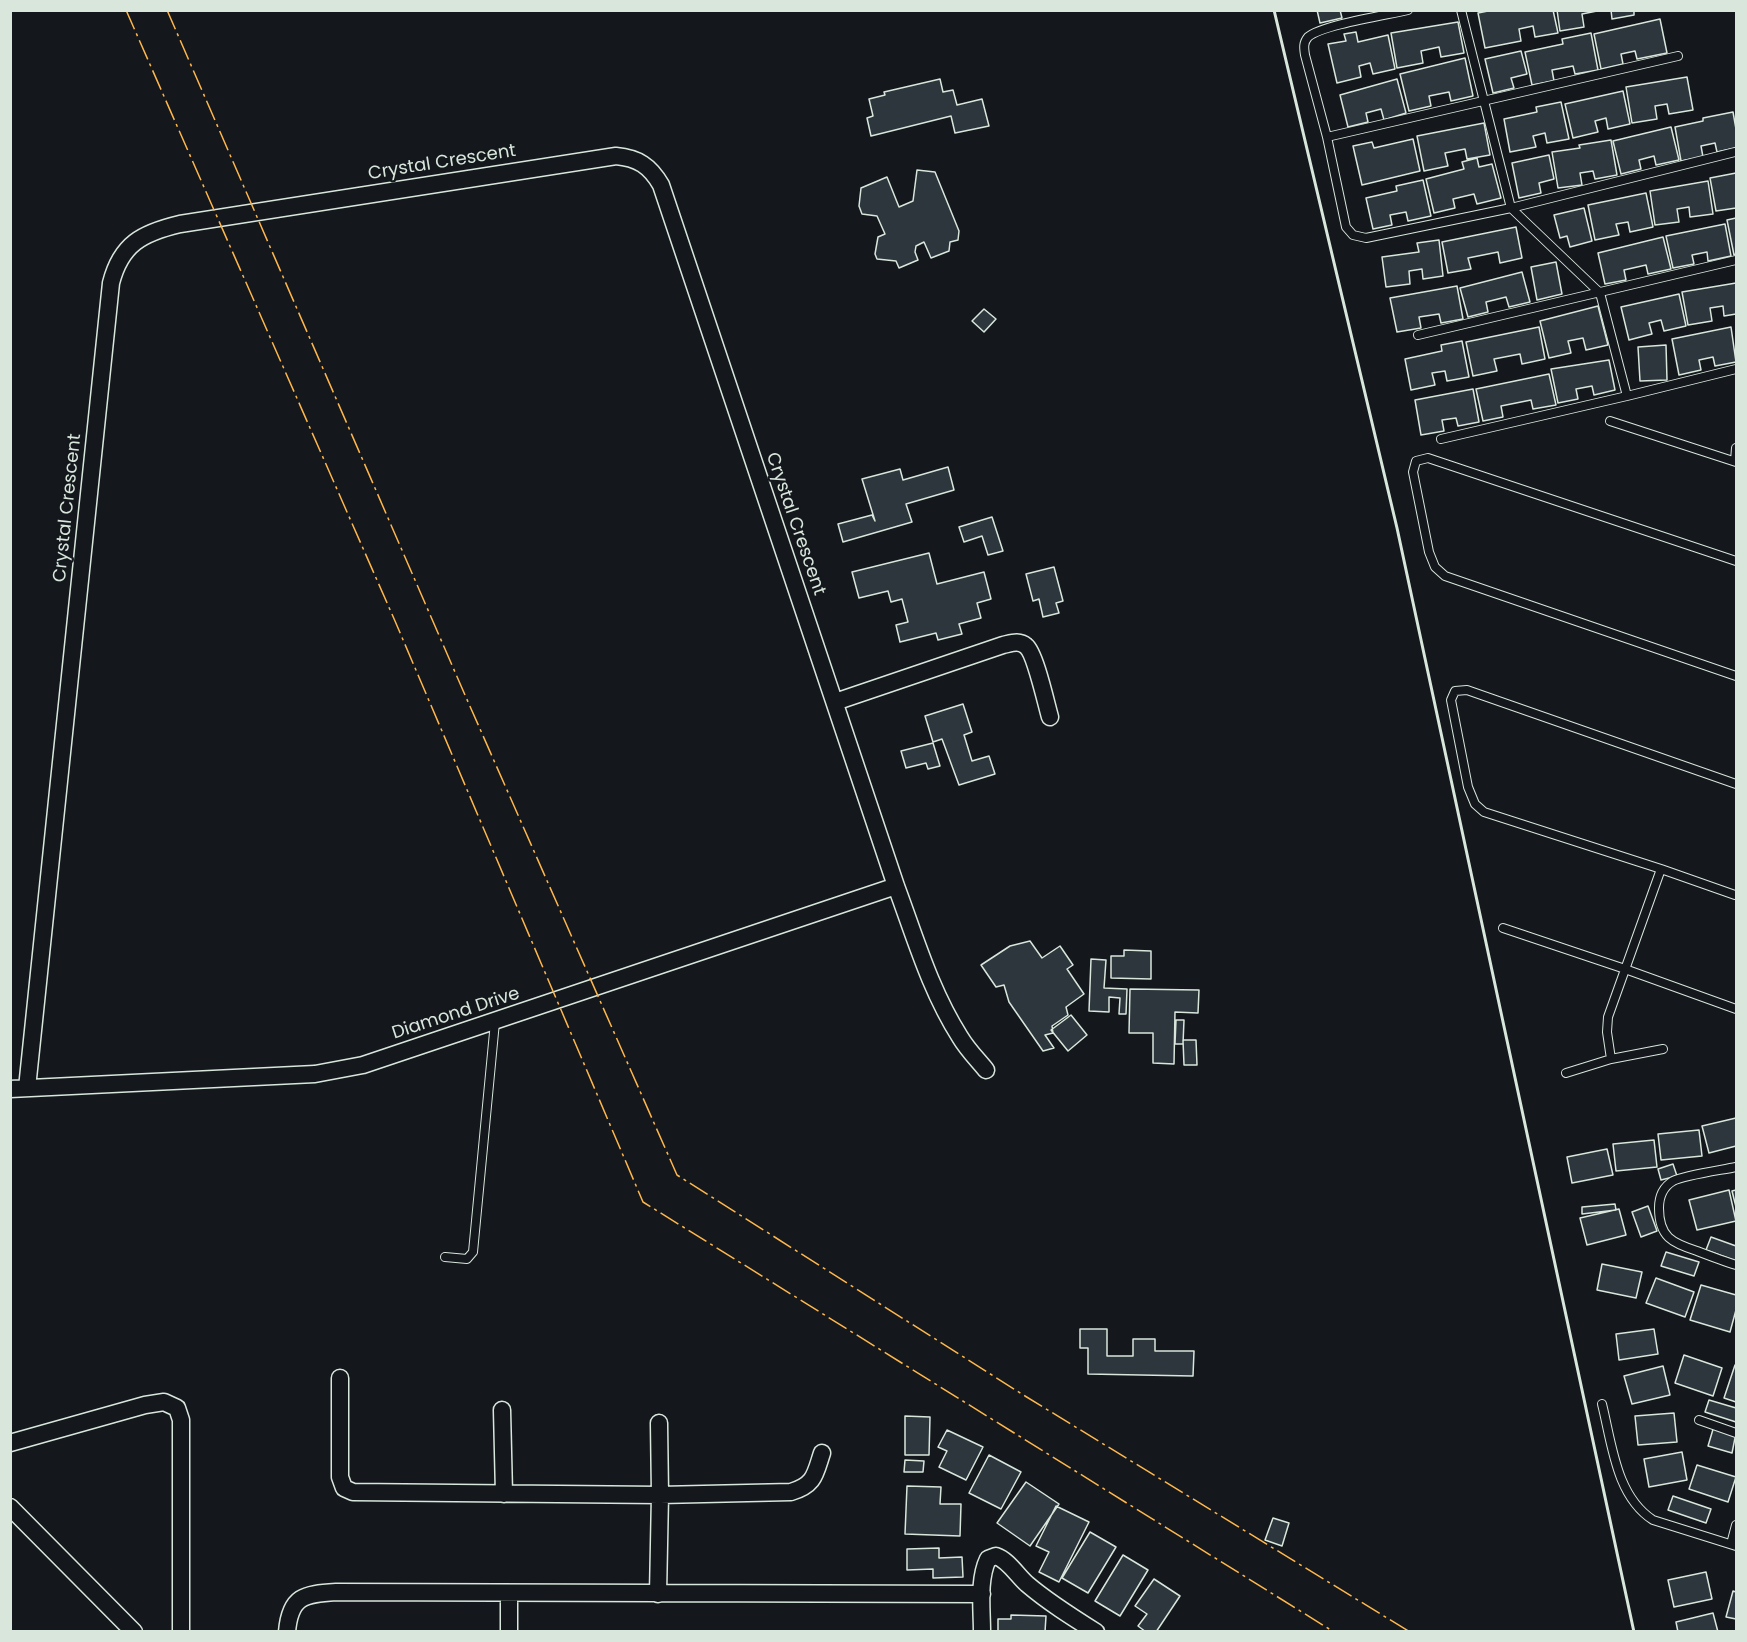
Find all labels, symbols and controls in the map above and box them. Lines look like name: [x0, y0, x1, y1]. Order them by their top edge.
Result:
street label: Crystal Crescent: [367, 141, 517, 185]
street label: Crystal Crescent: [49, 433, 87, 583]
street label: Crystal Crescent: [760, 450, 830, 598]
street label: Diamond Drive: [389, 983, 523, 1045]

